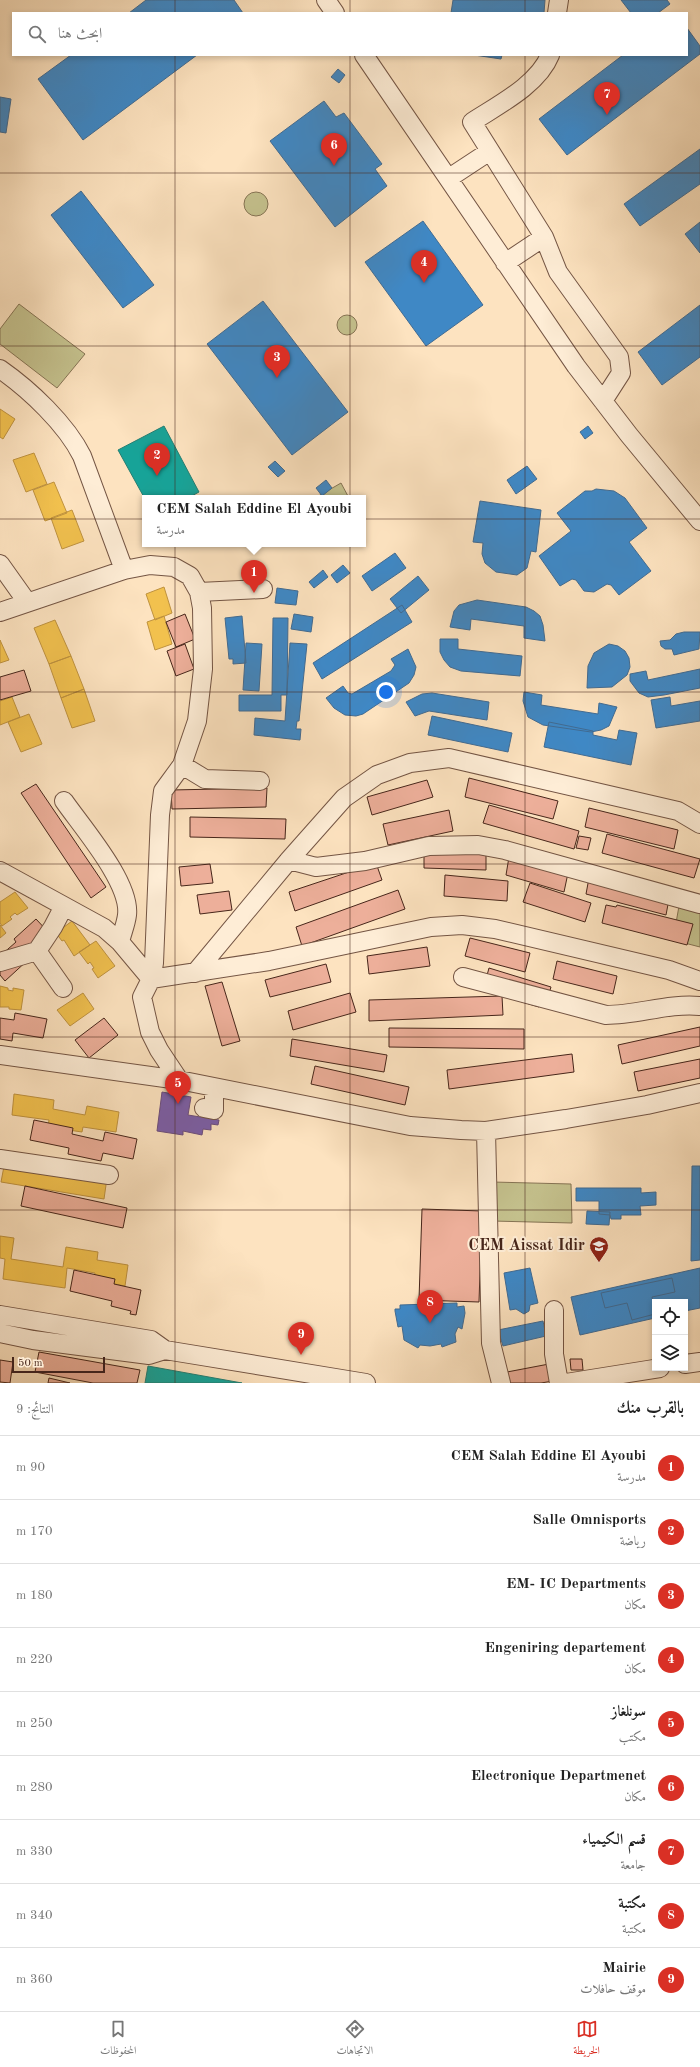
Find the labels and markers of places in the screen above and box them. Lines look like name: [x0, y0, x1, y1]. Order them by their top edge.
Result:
pin: 7: [594, 82, 620, 115]
pin: 6: [321, 133, 347, 166]
pin: 4: [411, 250, 437, 283]
pin: 3: [264, 345, 290, 378]
pin: 2: [144, 443, 170, 476]
pin: 1: [241, 560, 267, 593]
pin: 5: [165, 1071, 191, 1104]
school or university icon: CEM Aissat Idir: [588, 1235, 610, 1263]
place label: CEM Aissat Idir: [468, 1238, 585, 1254]
pin: 8: [417, 1290, 443, 1323]
pin: 9: [288, 1322, 314, 1355]

